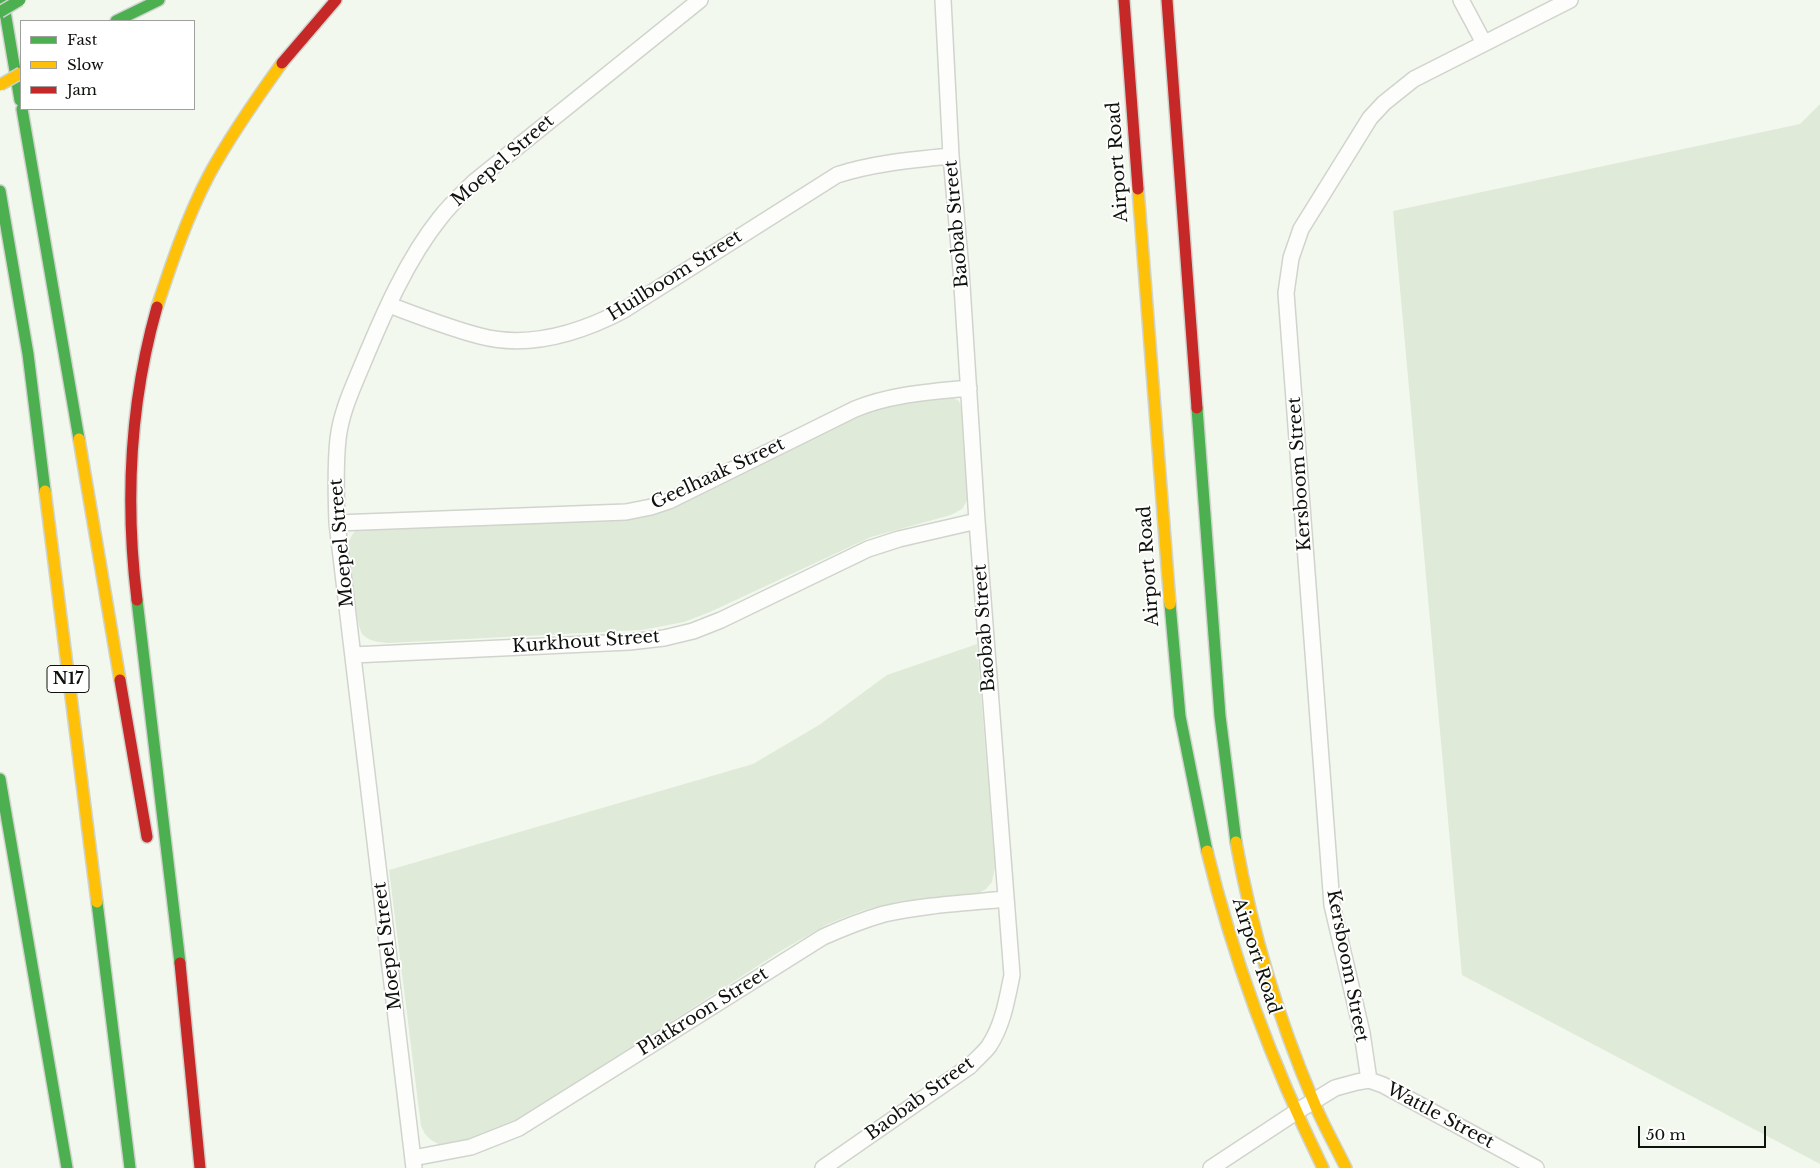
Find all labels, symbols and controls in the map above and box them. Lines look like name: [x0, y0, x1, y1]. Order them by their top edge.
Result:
legend: [20, 20, 195, 110]
text: Fast: [67, 30, 97, 49]
text: Slow: [67, 55, 104, 74]
text: Jam: [67, 80, 97, 99]
street label: Airport Road: [1103, 101, 1133, 223]
street label: Moepel Street: [447, 111, 559, 211]
street label: Baobab Street: [941, 159, 973, 289]
street label: Huilboom Street: [604, 226, 746, 326]
street label: Kersboom Street: [1284, 396, 1316, 552]
street label: Geelhaak Street: [648, 434, 788, 514]
street label: Moepel Street: [326, 478, 358, 608]
street label: Airport Road: [1134, 505, 1164, 627]
street label: Baobab Street: [970, 563, 1000, 693]
street label: Kurkhout Street: [511, 626, 661, 658]
road number: N17: [47, 666, 89, 692]
street label: Moepel Street: [369, 881, 407, 1011]
street label: Kersboom Street: [1322, 888, 1372, 1044]
street label: Airport Road: [1227, 895, 1285, 1017]
street label: Platkroon Street: [634, 963, 772, 1061]
street label: Baobab Street: [862, 1053, 978, 1145]
street label: Wattle Street: [1383, 1079, 1497, 1153]
scale bar: [1640, 1116, 1768, 1148]
text: 50 m: [1646, 1125, 1686, 1144]

